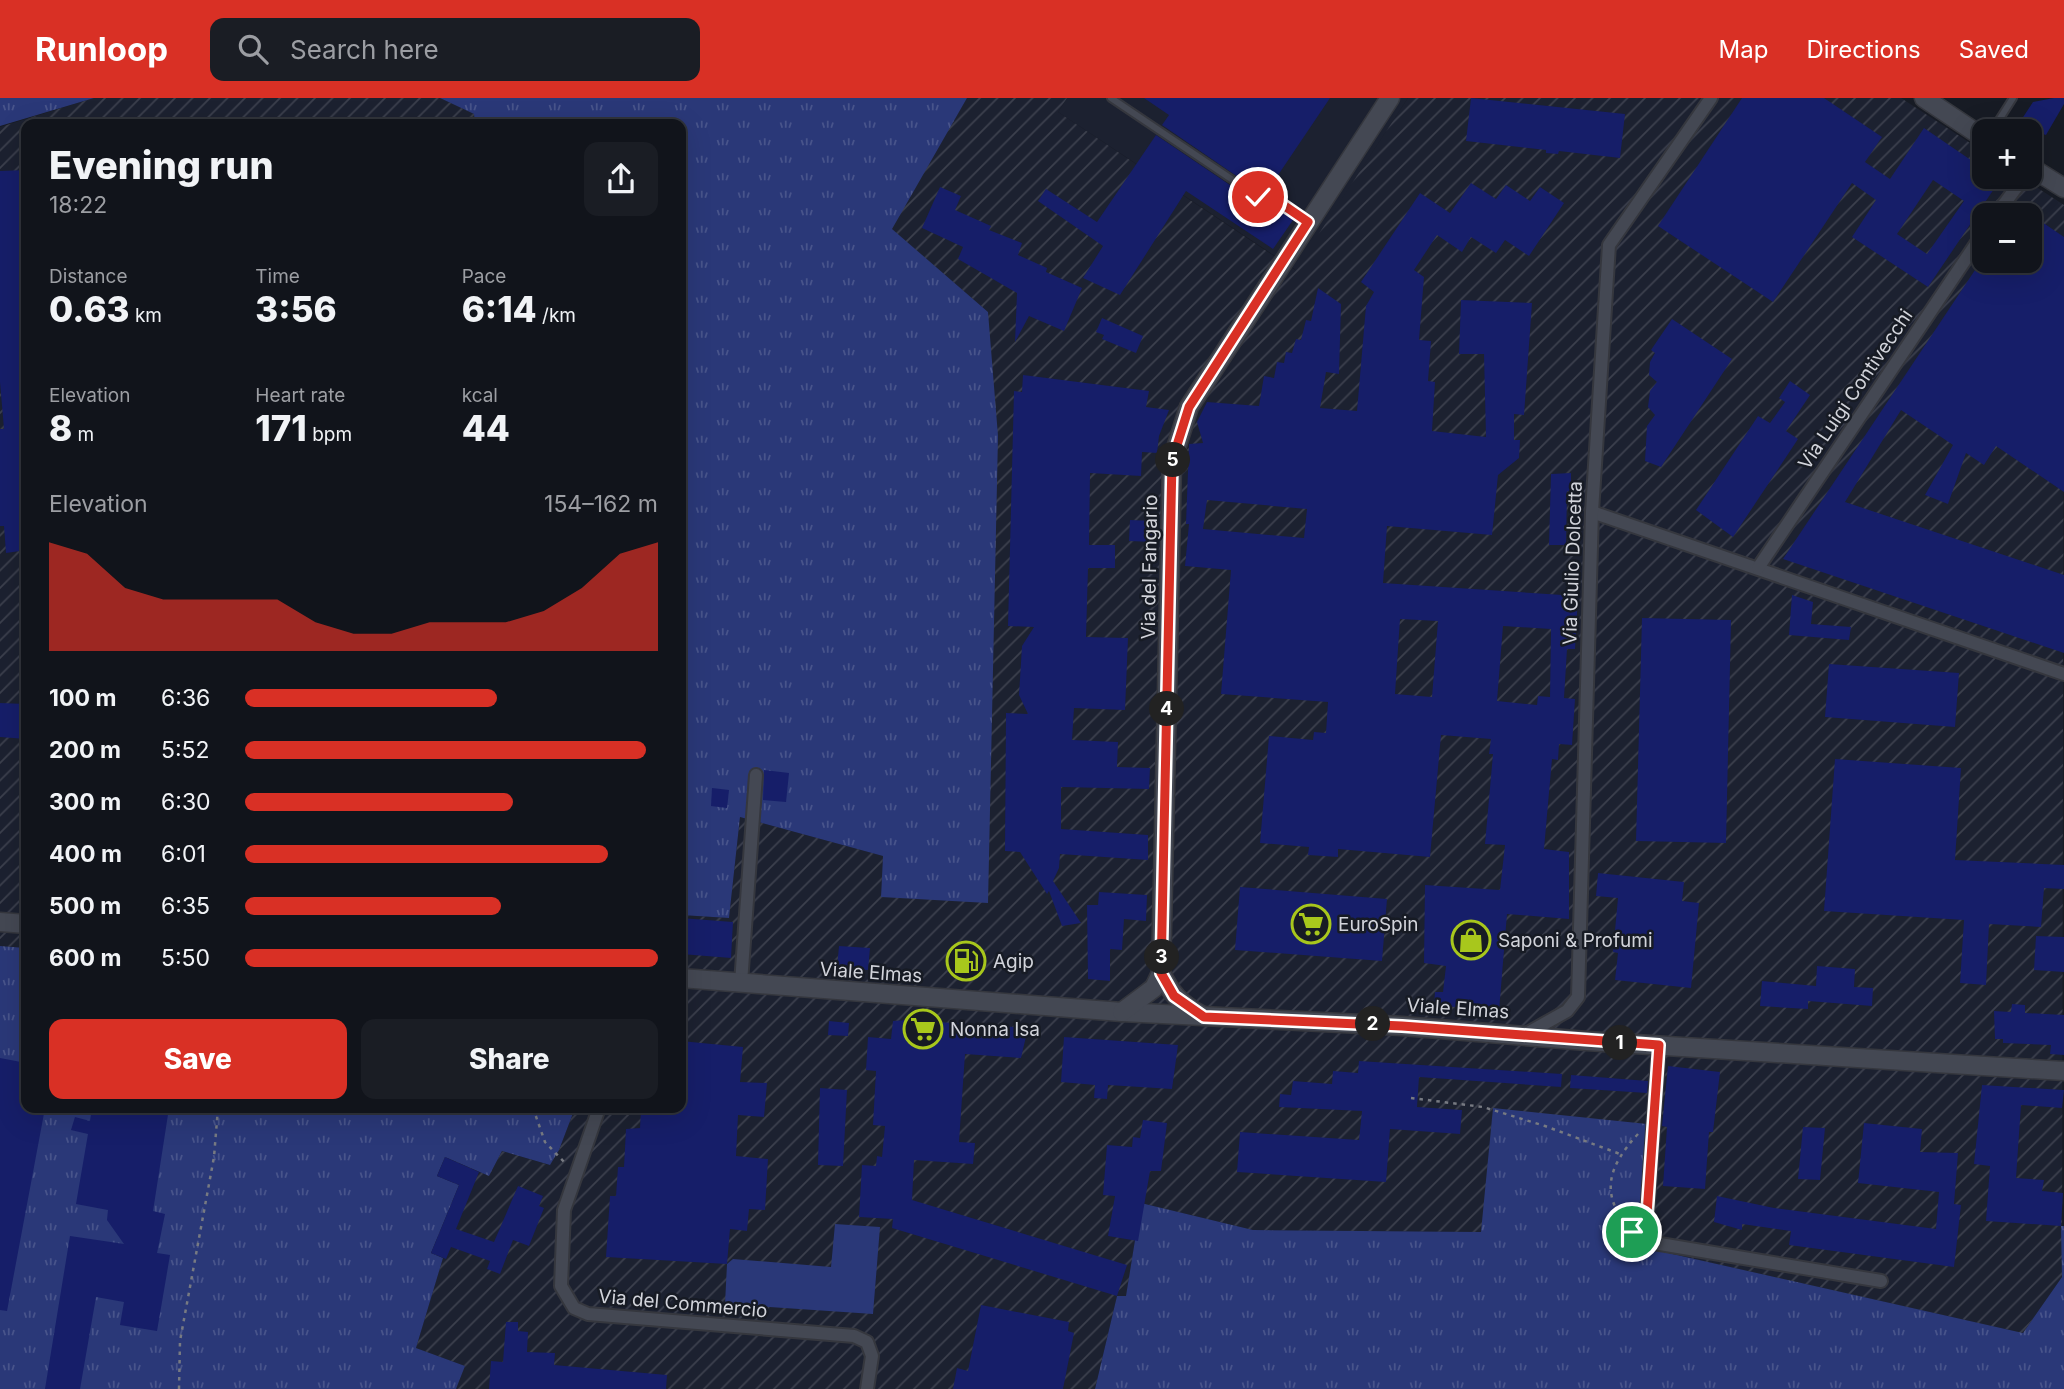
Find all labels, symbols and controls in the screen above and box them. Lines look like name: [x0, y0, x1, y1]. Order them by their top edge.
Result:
search box: [210, 18, 700, 81]
text: Runloop: [35, 29, 168, 69]
icon: search: [234, 30, 272, 68]
text: Search here: [290, 34, 439, 65]
text: Map: [1719, 35, 1768, 64]
text: Directions: [1806, 35, 1921, 64]
text: Saved: [1959, 35, 2029, 64]
map controls: [1972, 119, 2042, 273]
button: +: [1972, 119, 2042, 189]
text: Evening run: [49, 142, 274, 188]
button: share: [584, 142, 658, 216]
pin: [1228, 167, 1288, 227]
icon: check: [1239, 178, 1277, 216]
text: 18:22: [49, 191, 107, 219]
button: −: [1972, 203, 2042, 273]
text: Distance: [49, 265, 127, 288]
text: Time: [255, 265, 300, 288]
text: Pace: [462, 265, 506, 288]
text: 0.63: [49, 288, 130, 330]
text: 3:56: [255, 288, 337, 330]
text: 6:14: [462, 288, 537, 330]
text: km: [130, 304, 162, 327]
text: /km: [537, 304, 576, 327]
street label: Via Luigi Contivecchi: [1793, 305, 1918, 474]
text: Elevation: [49, 384, 130, 407]
text: Heart rate: [255, 384, 345, 407]
text: kcal: [462, 384, 498, 407]
text: 8: [49, 407, 72, 449]
text: 171: [255, 407, 307, 449]
text: 44: [462, 407, 510, 449]
text: m: [72, 423, 94, 446]
text: bpm: [307, 423, 352, 446]
pin: 5: [1156, 442, 1190, 478]
text: 5: [1166, 448, 1179, 471]
street label: Via Giulio Dolcetta: [1558, 481, 1587, 645]
text: Elevation: [49, 490, 148, 518]
text: 154–162 m: [544, 490, 658, 518]
street label: Via del Fangario: [1137, 494, 1162, 640]
text: 100 m: [49, 684, 116, 712]
text: 6:36: [161, 684, 210, 712]
pin: 4: [1150, 692, 1184, 726]
text: 4: [1160, 697, 1173, 720]
text: 200 m: [49, 736, 121, 764]
text: 5:52: [161, 736, 210, 764]
text: 300 m: [49, 788, 121, 816]
text: 6:30: [161, 788, 211, 816]
text: 400 m: [49, 840, 122, 868]
text: 6:01: [161, 840, 206, 868]
text: 500 m: [49, 892, 121, 920]
text: 6:35: [161, 892, 210, 920]
supermarket icon: EuroSpin: [1290, 903, 1332, 945]
place label: EuroSpin: [1338, 913, 1419, 936]
shop icon: Saponi & Profumi: [1450, 919, 1492, 961]
place label: Saponi & Profumi: [1498, 929, 1653, 952]
fuel station icon: Agip: [945, 940, 987, 982]
pin: 3: [1144, 940, 1180, 974]
text: 600 m: [49, 944, 121, 972]
text: 5:50: [161, 944, 210, 972]
text: 3: [1155, 945, 1168, 968]
place label: Agip: [993, 950, 1034, 973]
street label: Viale Elmas: [819, 957, 923, 988]
street label: Viale Elmas: [1406, 993, 1510, 1024]
pin: 2: [1356, 1006, 1390, 1042]
supermarket icon: Nonna Isa: [902, 1008, 944, 1050]
text: 2: [1367, 1012, 1378, 1035]
place label: Nonna Isa: [950, 1018, 1040, 1041]
button: Save: [49, 1019, 347, 1099]
button: Share: [361, 1019, 658, 1099]
pin: 1: [1602, 1026, 1638, 1060]
text: 1: [1615, 1031, 1624, 1054]
pin: [1602, 1202, 1662, 1262]
icon: arrive: [1613, 1213, 1651, 1251]
street label: Via del Commercio: [597, 1285, 768, 1322]

